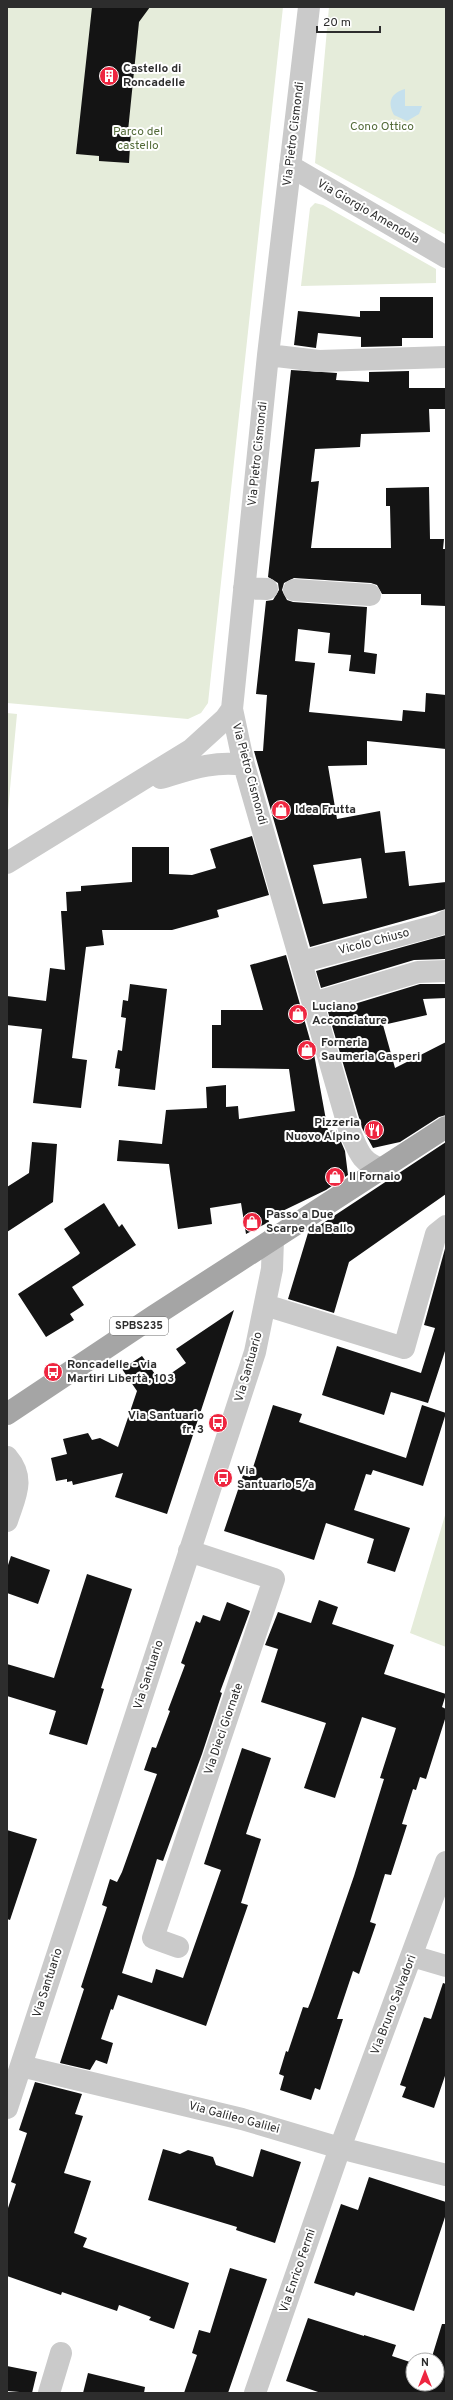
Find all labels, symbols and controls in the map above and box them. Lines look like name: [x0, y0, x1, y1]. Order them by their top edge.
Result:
scale bar: [317, 8, 380, 34]
text: 20 m: [323, 15, 351, 31]
place label: Castello di Roncadelle: [123, 61, 186, 91]
building icon: Castello di Roncadelle: [98, 65, 120, 87]
street label: Via Pietro Cismondi: [280, 81, 308, 187]
park label: Cono Ottico: [350, 119, 414, 135]
park label: Parco del castello: [113, 124, 163, 154]
street label: Via Giorgio Amendola: [314, 176, 422, 248]
street label: Via Pietro Cismondi: [245, 401, 271, 507]
street label: Via Pietro Cismondi: [228, 721, 270, 827]
shop icon: Idea Frutta: [270, 799, 292, 821]
place label: Idea Frutta: [295, 802, 356, 818]
street label: Vicolo Chiuso: [337, 925, 412, 959]
place label: Luciano Acconciature: [312, 999, 387, 1029]
shop icon: Luciano Acconciature: [287, 1003, 309, 1025]
place label: Forneria Saumeria Gasperi: [321, 1035, 420, 1065]
shop icon: Forneria Saumeria Gasperi: [296, 1039, 318, 1061]
place label: Pizzeria Nuovo Alpino: [286, 1115, 360, 1145]
restaurant icon: Pizzeria Nuovo Alpino: [363, 1119, 385, 1141]
shop icon: Il Fornaio: [324, 1166, 346, 1188]
place label: Il Fornaio: [349, 1169, 401, 1185]
place label: Passo a Due Scarpe da Ballo: [266, 1207, 354, 1237]
shop icon: Passo a Due Scarpe da Ballo: [241, 1211, 263, 1233]
road number: SPBS235: [110, 1317, 168, 1335]
street label: Via Santuario: [231, 1330, 267, 1404]
place label: Roncadelle - via Martiri Libertà, 103: [67, 1357, 174, 1387]
bus stop icon: Roncadelle - via Martiri Libertà, 103: [42, 1361, 64, 1383]
place label: Via Santuario fr. 3: [128, 1408, 204, 1438]
bus stop icon: Via Santuario fr. 3: [207, 1412, 229, 1434]
place label: Via Santuario 5/a: [237, 1463, 314, 1493]
bus stop icon: Via Santuario 5/a: [212, 1467, 234, 1489]
street label: Via Santuario: [130, 1638, 168, 1712]
street label: Via Dieci Giornate: [201, 1681, 247, 1777]
street label: Via Santuario: [29, 1946, 67, 2020]
street label: Via Bruno Salvadori: [368, 1953, 420, 2057]
street label: Via Galileo Galilei: [187, 2098, 281, 2138]
street label: Via Enrico Fermi: [276, 2227, 320, 2315]
north arrow: [405, 2352, 445, 2392]
text: N: [421, 2356, 429, 2370]

